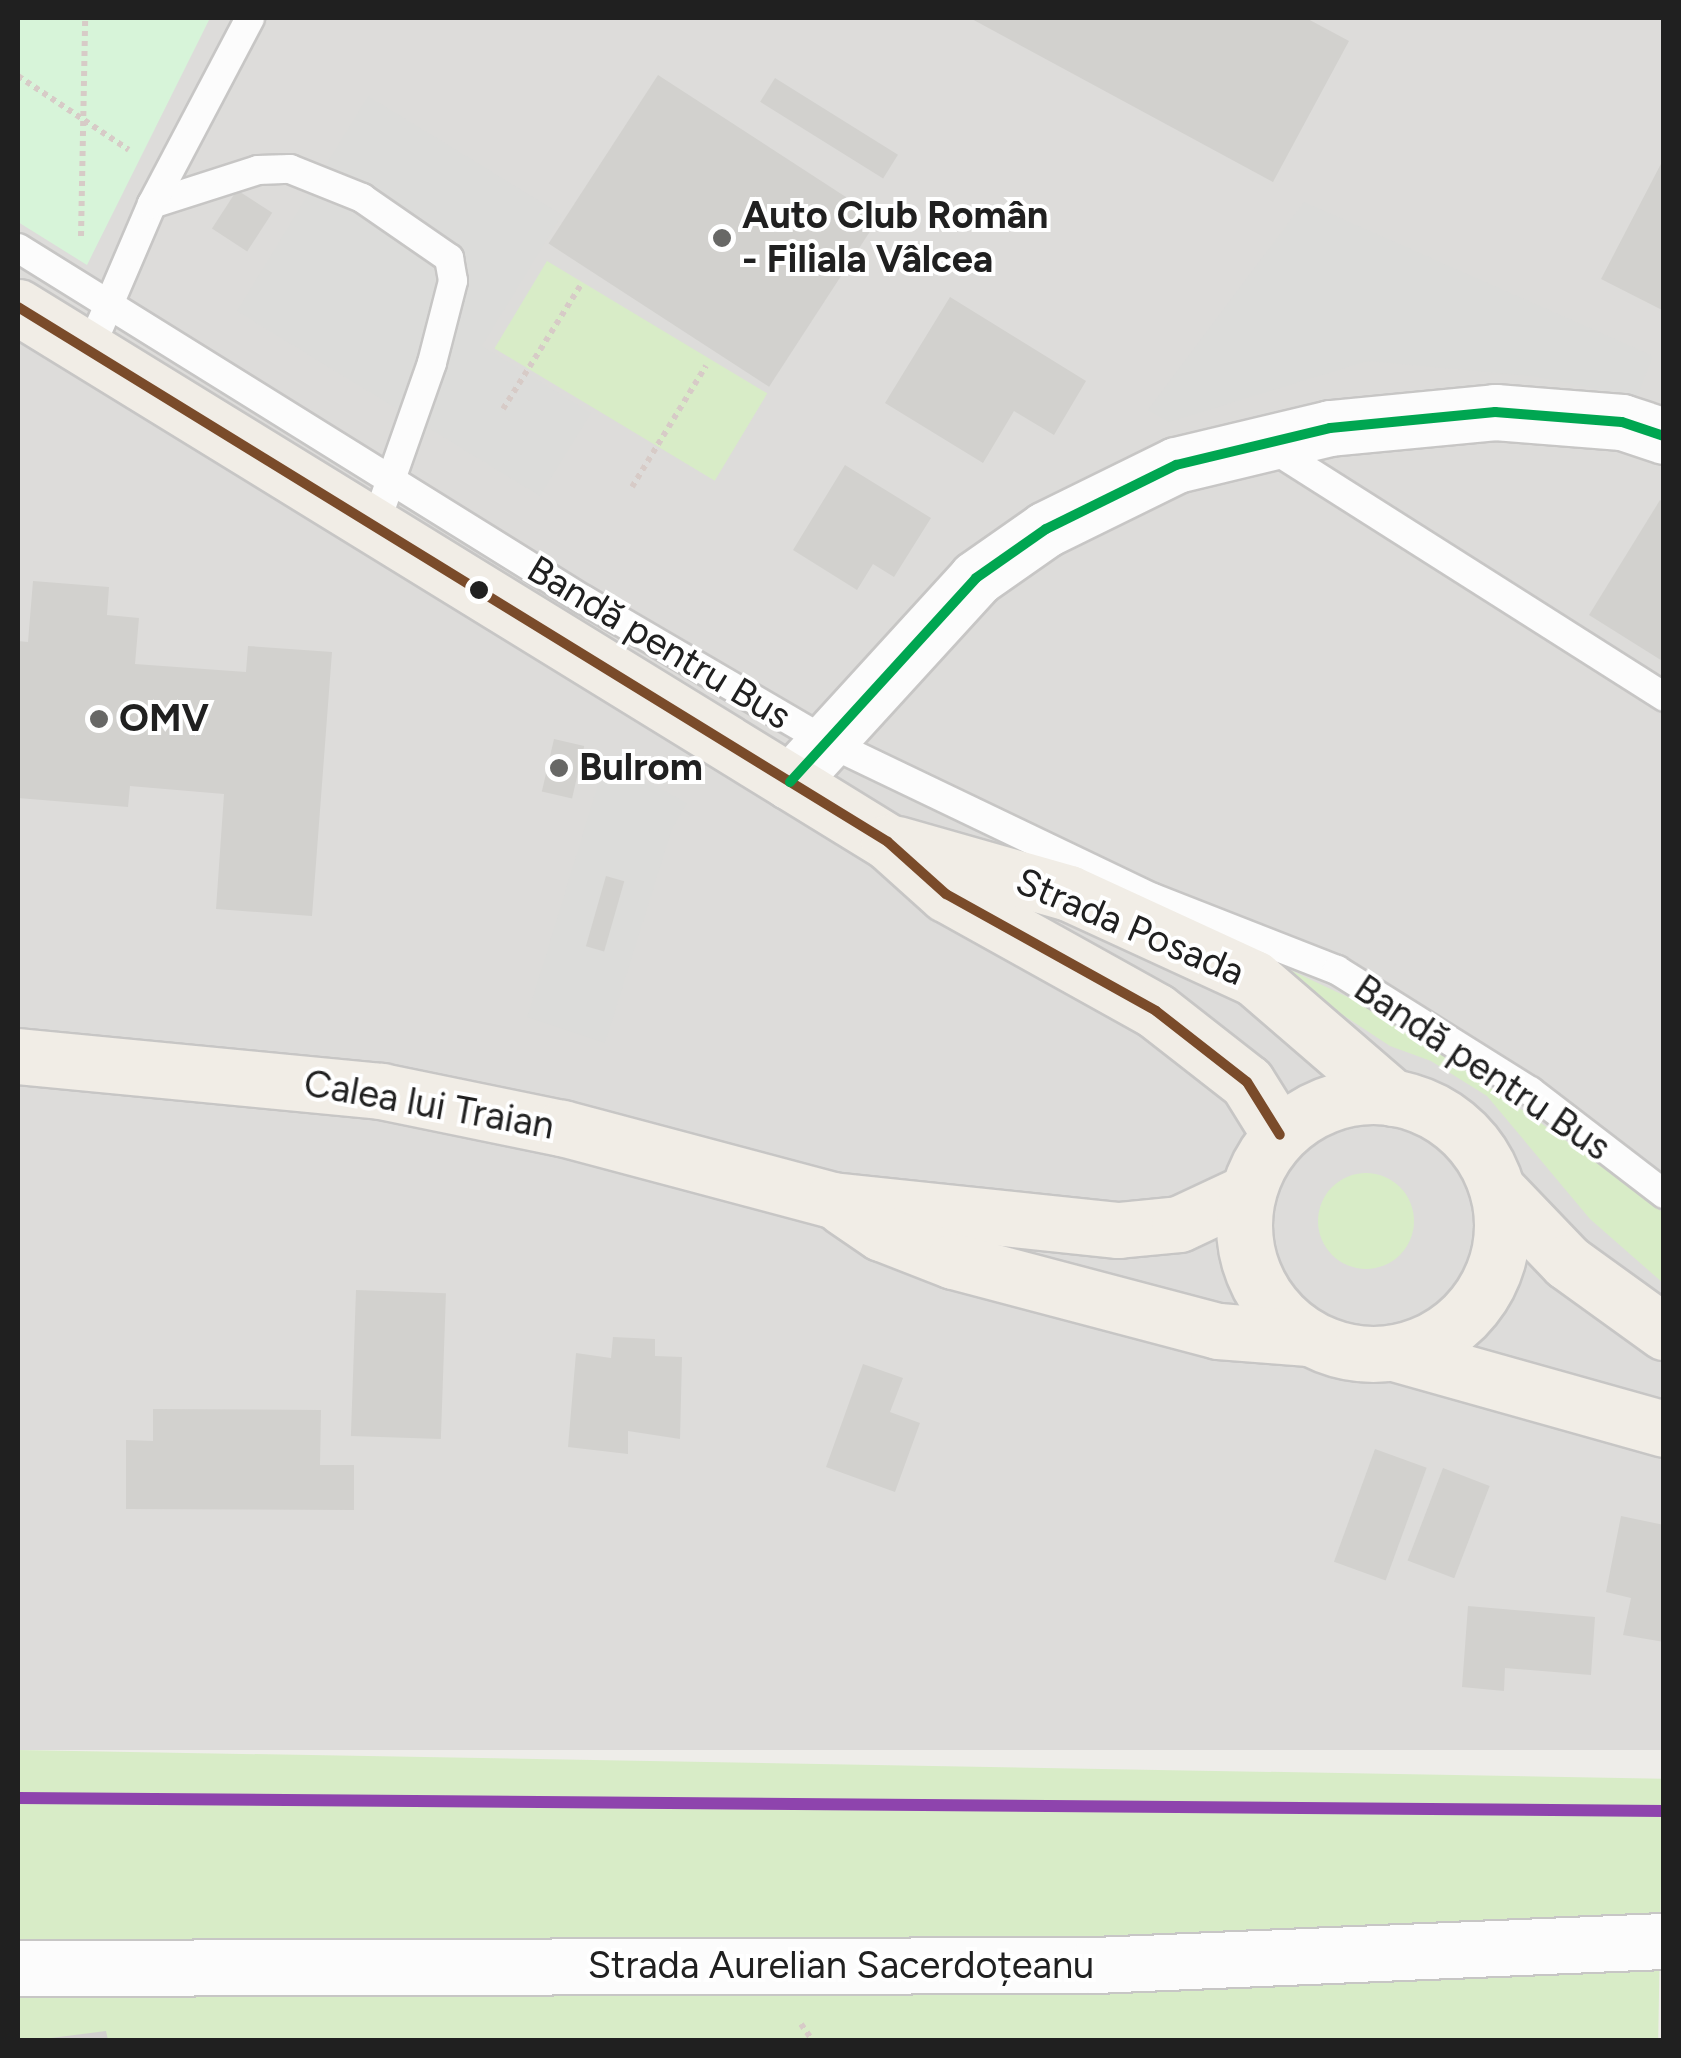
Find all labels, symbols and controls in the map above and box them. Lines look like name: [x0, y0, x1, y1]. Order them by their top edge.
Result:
place label: Auto Club Român - Filiala Vâlcea: [742, 193, 1048, 282]
marker: Auto Club Român - Filiala Vâlcea: [711, 227, 733, 249]
street label: Bandă pentru Bus: [519, 546, 799, 740]
unlabelled marker: [469, 580, 489, 600]
place label: OMV: [119, 696, 209, 742]
marker: OMV: [88, 708, 110, 730]
place label: Bulrom: [579, 745, 703, 791]
marker: Bulrom: [548, 757, 570, 779]
street label: Strada Posada: [1009, 858, 1251, 996]
street label: Bandă pentru Bus: [1345, 965, 1619, 1171]
street label: Calea lui Traian: [300, 1061, 558, 1149]
street label: Strada Aurelian Sacerdoțeanu: [588, 1943, 1094, 1989]

